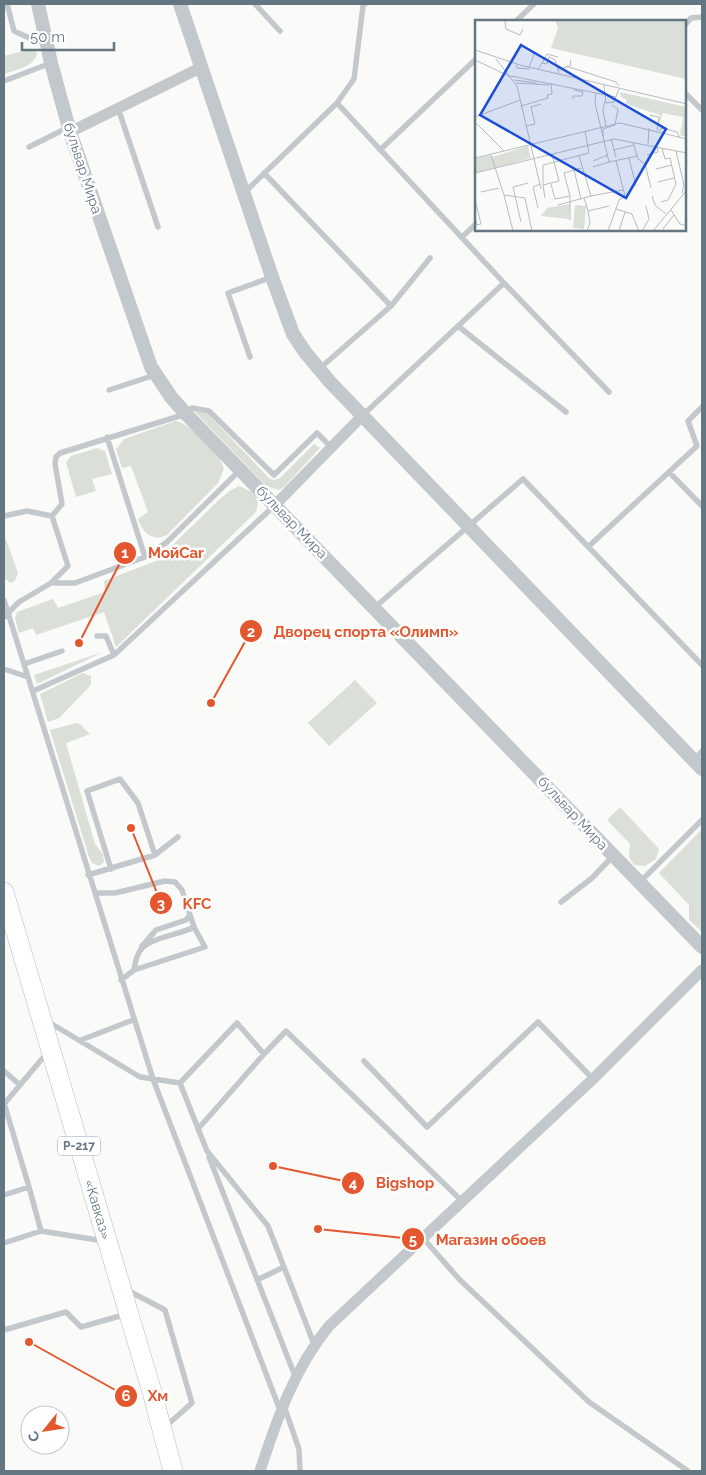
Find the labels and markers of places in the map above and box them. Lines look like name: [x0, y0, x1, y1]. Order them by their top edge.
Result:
callout: МойCar: [113, 538, 214, 568]
callout: Дворец спорта «Олимп»: [238, 616, 468, 646]
callout: KFC: [148, 888, 222, 918]
callout: Bigshop: [340, 1168, 444, 1198]
callout: Магазин обоев: [400, 1224, 556, 1254]
callout: Хм: [113, 1381, 179, 1411]

